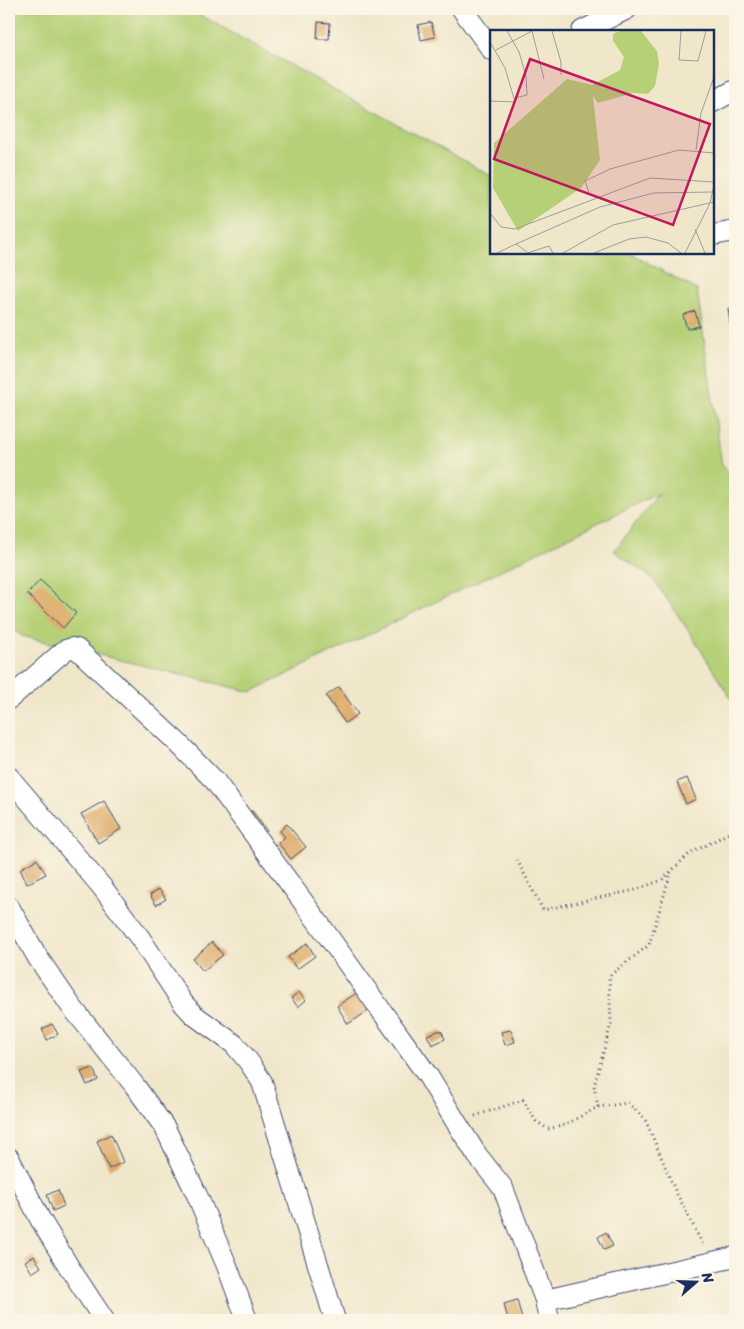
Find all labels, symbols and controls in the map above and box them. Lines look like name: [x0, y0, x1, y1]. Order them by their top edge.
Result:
inset map: [490, 30, 714, 254]
north arrow: [672, 1256, 722, 1306]
text: N: [694, 1268, 721, 1287]

